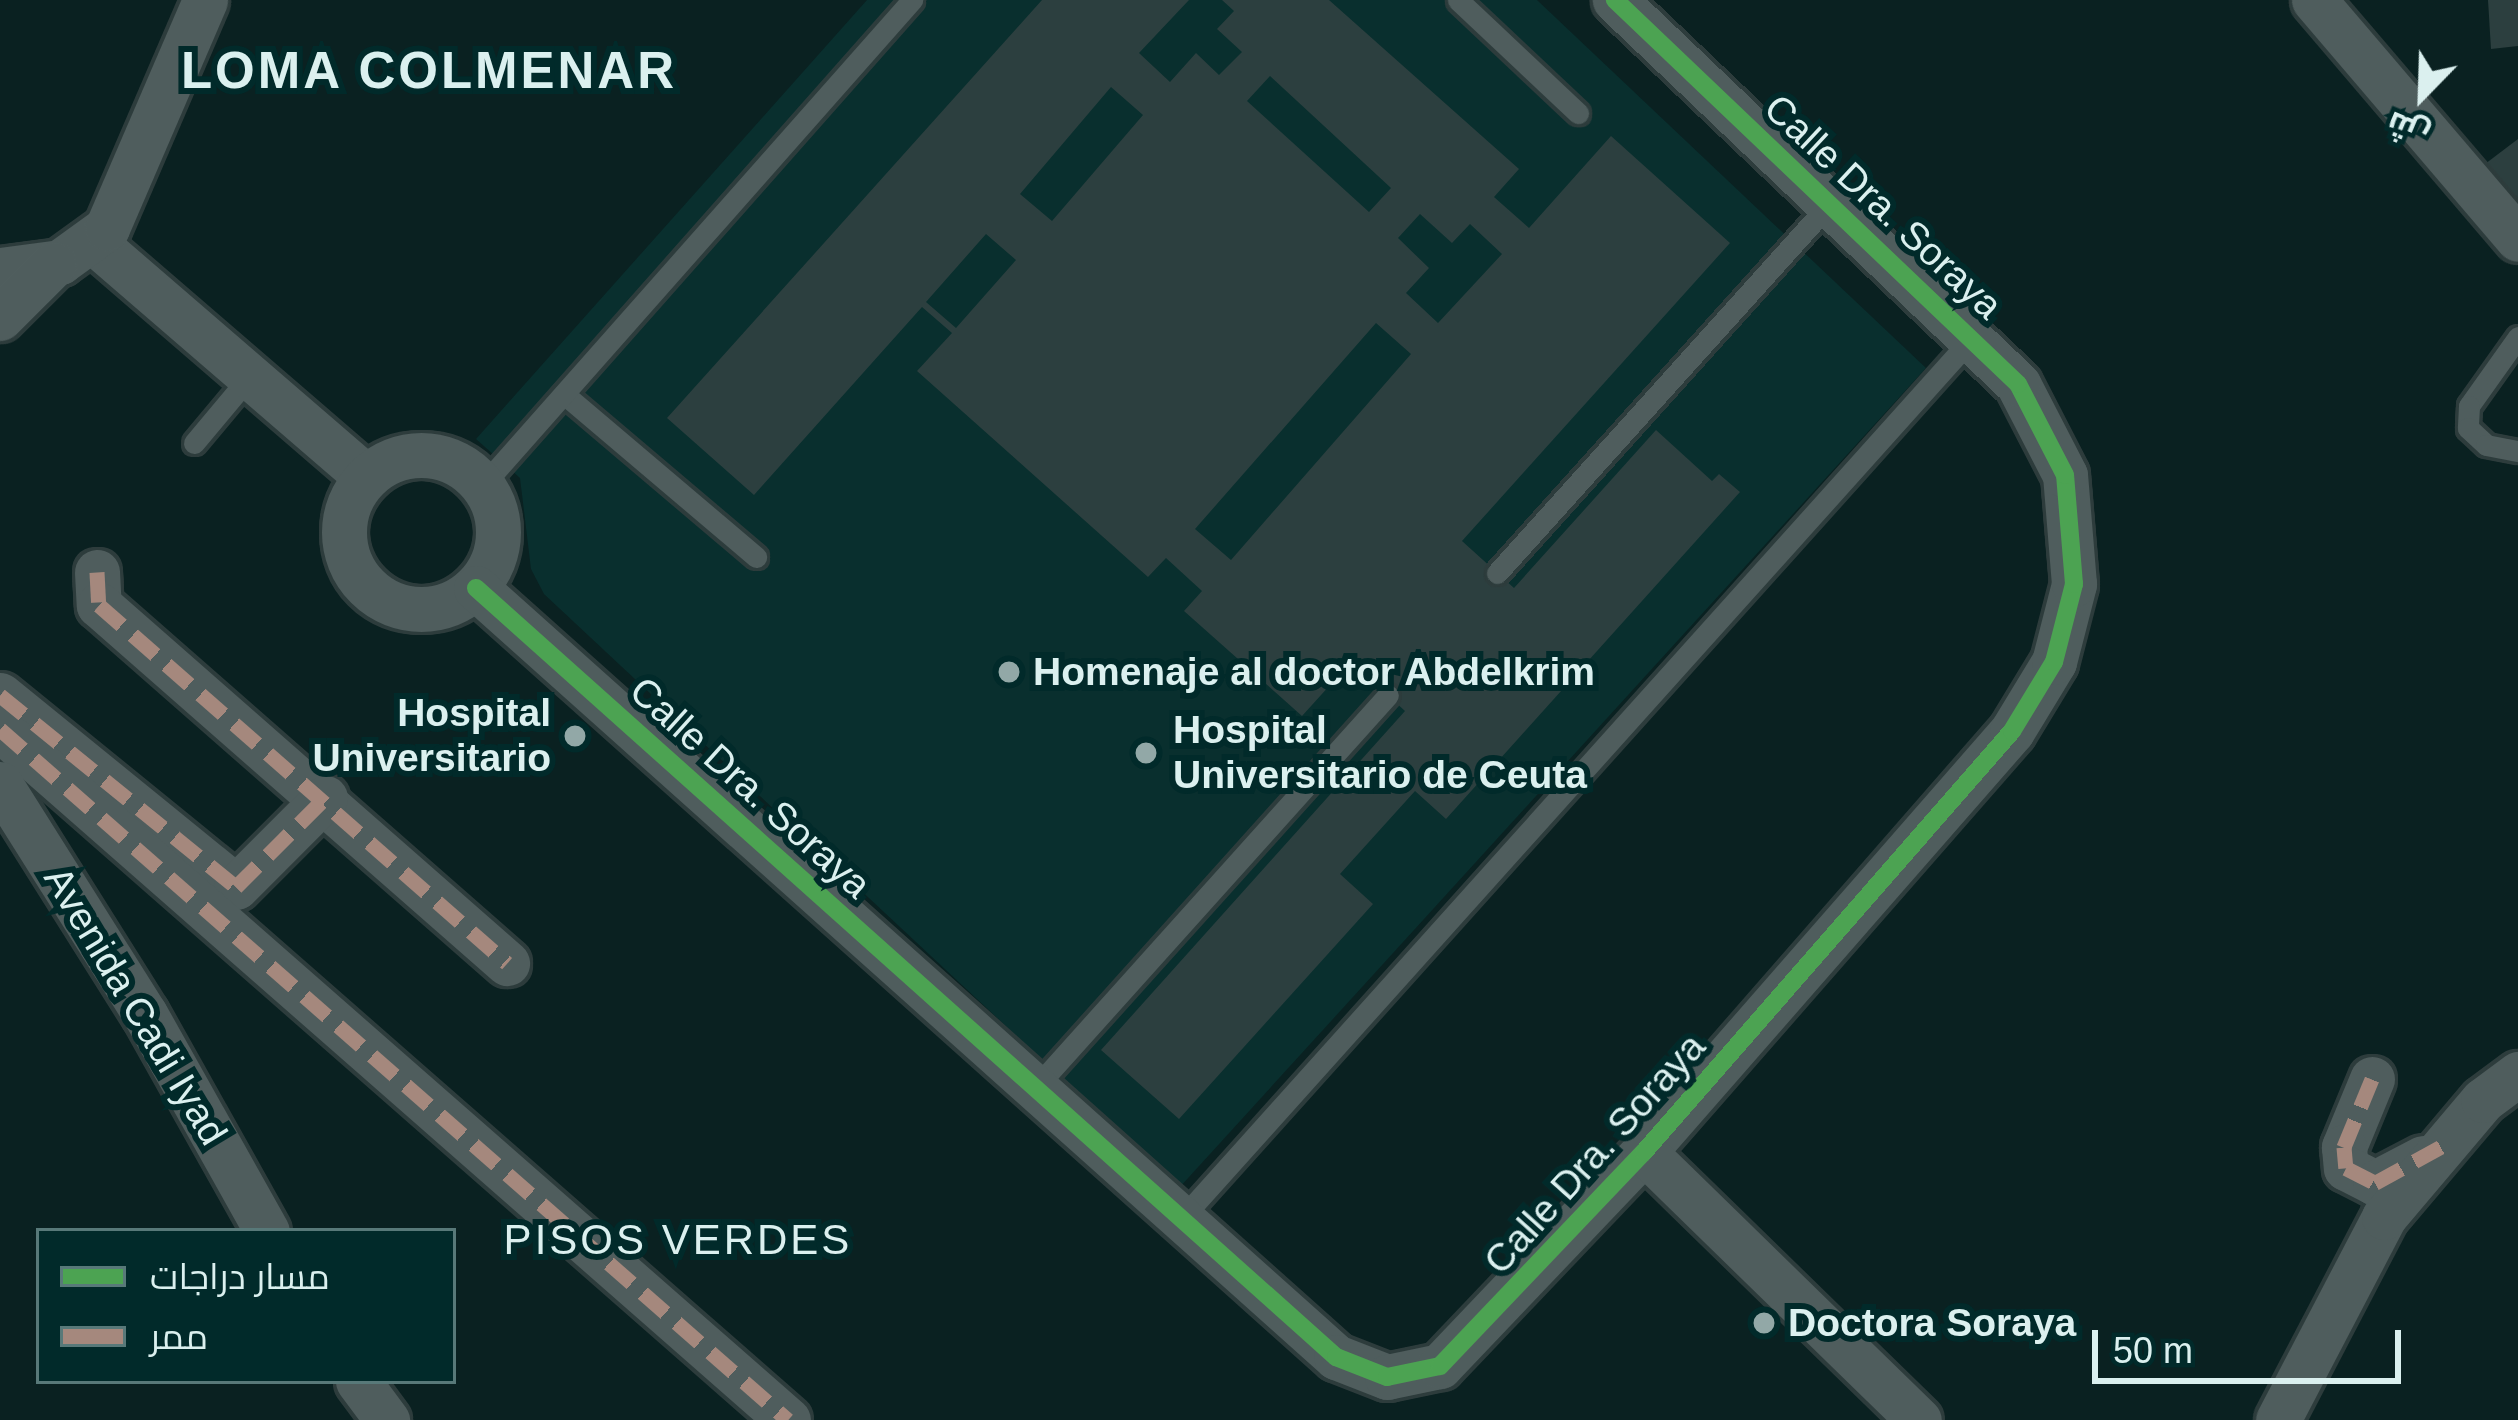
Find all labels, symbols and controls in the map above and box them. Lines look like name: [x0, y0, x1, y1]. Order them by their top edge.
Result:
north arrow: [2362, 36, 2482, 156]
district label: LOMA COLMENAR: [180, 40, 678, 102]
street label: Calle Dra. Soraya: [1754, 85, 2012, 329]
text: ش: [2381, 104, 2434, 155]
place label: Homenaje al doctor Abdelkrim: [1033, 649, 1596, 695]
marker: Homenaje al doctor Abdelkrim: [996, 659, 1022, 685]
street label: Calle Dra. Soraya: [620, 668, 880, 908]
place label: Hospital Universitario: [313, 691, 551, 782]
place label: Hospital Universitario de Ceuta: [1173, 708, 1587, 799]
marker: Hospital Universitario: [562, 723, 588, 749]
marker: Hospital Universitario de Ceuta: [1130, 737, 1162, 769]
street label: Avenida Cadi Iyad: [34, 859, 236, 1153]
street label: Calle Dra. Soraya: [1475, 1024, 1715, 1284]
district label: PISOS VERDES: [504, 1215, 852, 1265]
legend: [36, 1228, 456, 1384]
text: مسار دراجات: [150, 1256, 330, 1297]
place label: Doctora Soraya: [1788, 1300, 2076, 1346]
scale bar: [2098, 1306, 2407, 1380]
marker: Doctora Soraya: [1751, 1310, 1777, 1336]
text: ممر: [150, 1316, 208, 1357]
text: 50 m: [2113, 1330, 2193, 1371]

